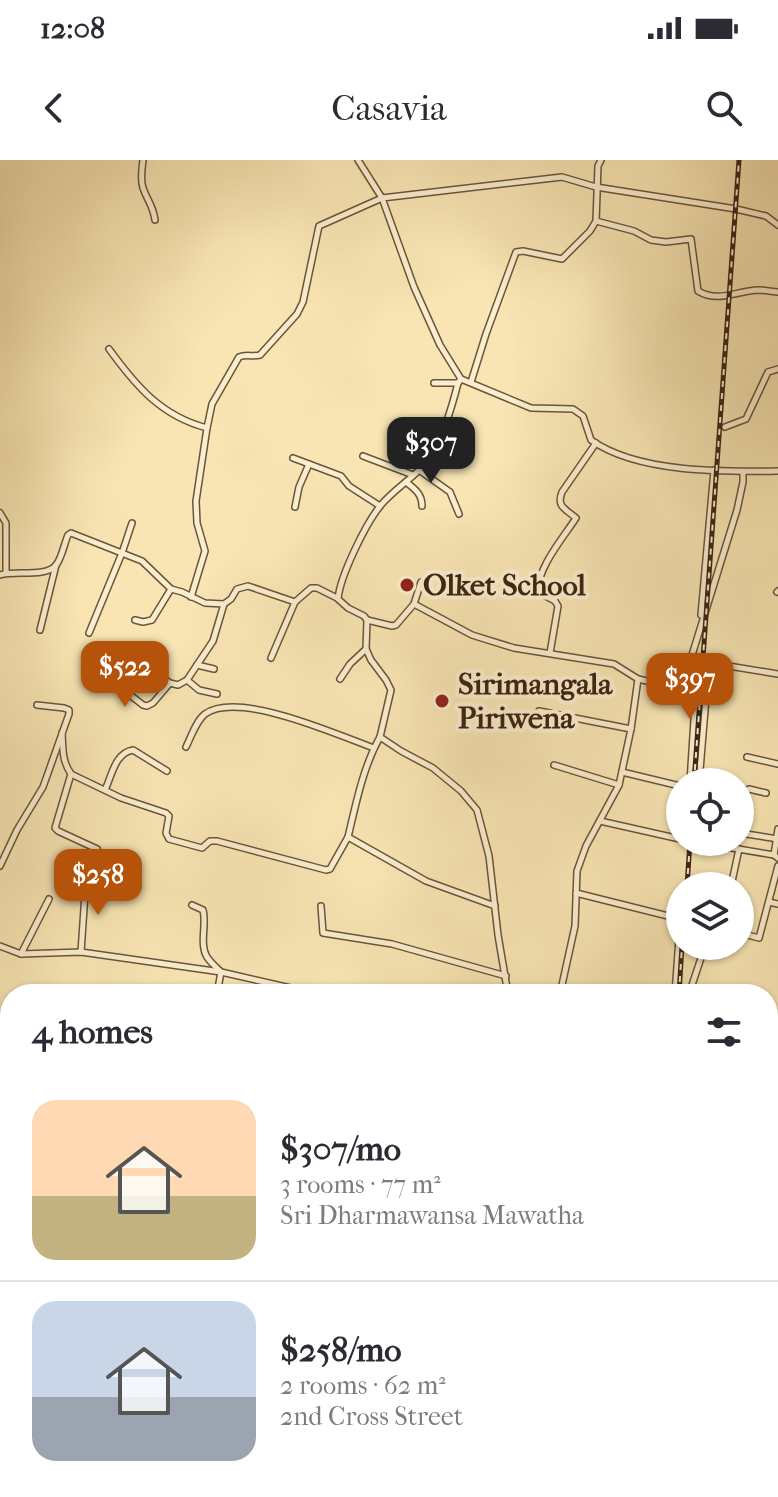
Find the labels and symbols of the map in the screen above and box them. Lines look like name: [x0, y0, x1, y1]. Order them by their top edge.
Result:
pin: $307: [384, 417, 478, 485]
place label: Olket School: [423, 568, 587, 603]
marker: Olket School: [398, 576, 416, 594]
pin: $522: [78, 641, 172, 709]
pin: $397: [643, 653, 737, 721]
place label: Sirimangala Piriwena: [458, 667, 613, 736]
marker: Sirimangala Piriwena: [433, 692, 451, 710]
pin: $258: [51, 849, 145, 917]

